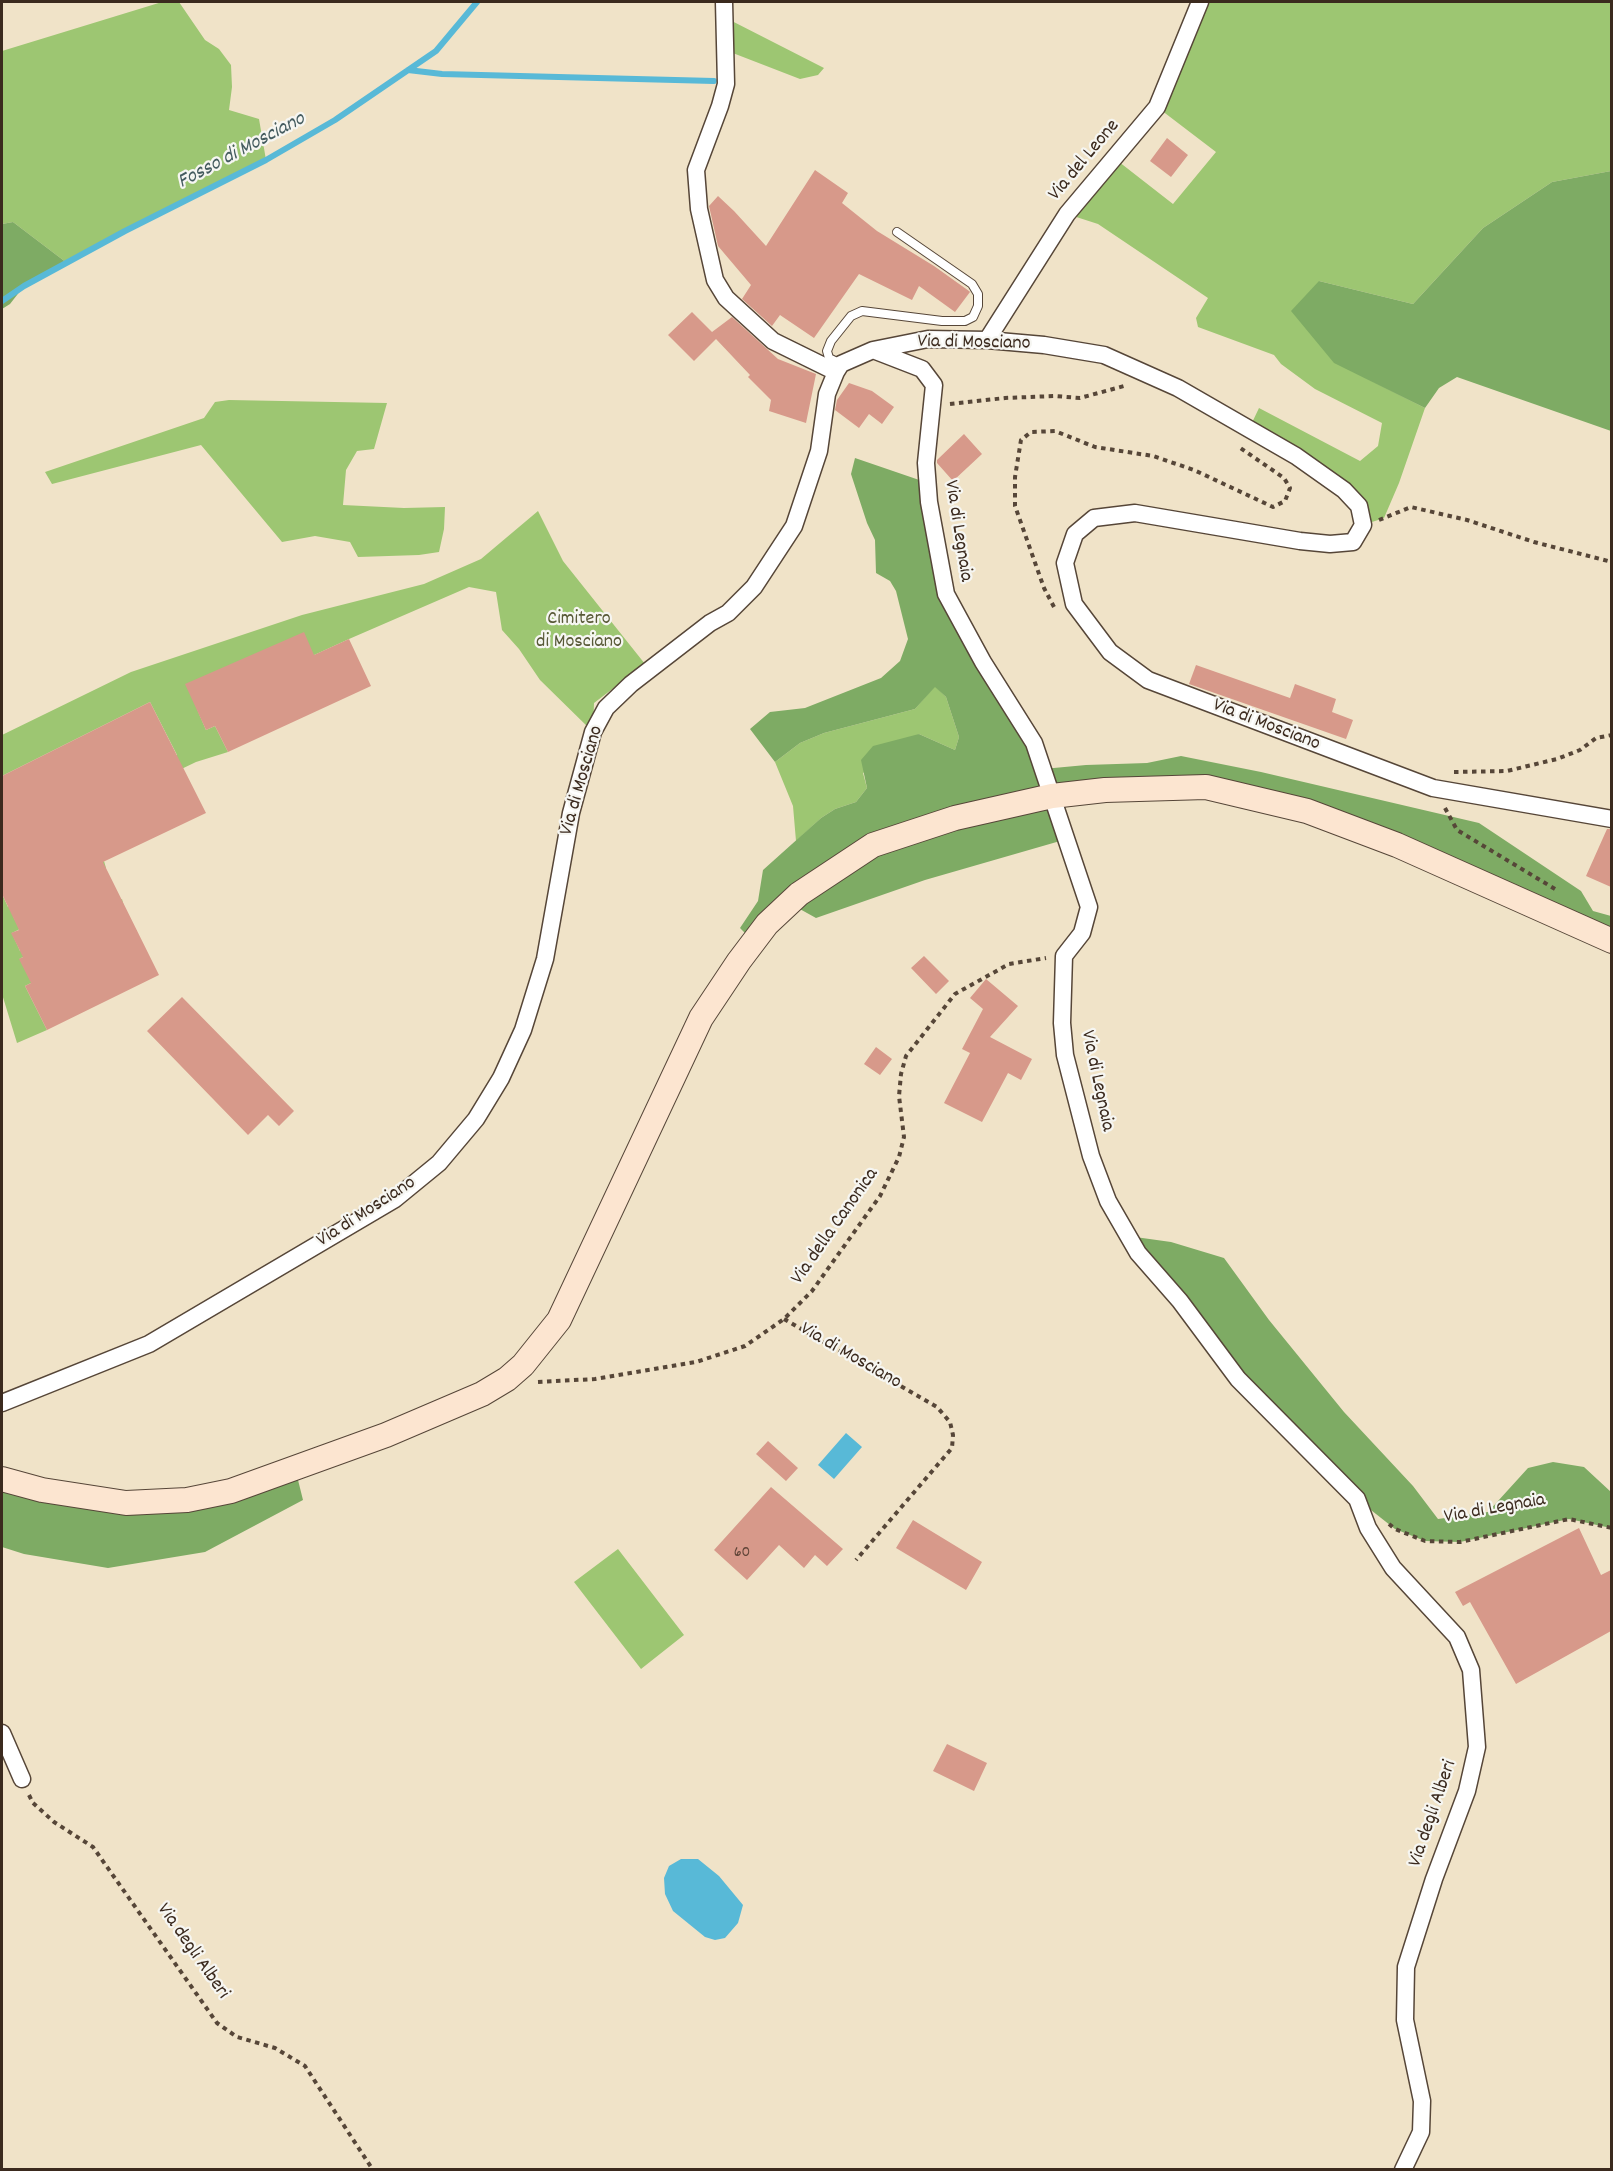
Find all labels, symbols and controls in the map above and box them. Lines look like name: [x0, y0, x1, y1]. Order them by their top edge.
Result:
water label: Fosso di Mosciano: [174, 108, 310, 196]
street label: Via del Leone: [1044, 115, 1126, 207]
street label: Via di Mosciano: [917, 331, 1031, 357]
street label: Via di Legnaia: [937, 479, 977, 583]
park label: Cimitero di Mosciano: [536, 608, 622, 655]
street label: Via di Mosciano: [1209, 695, 1323, 757]
street label: Via di Mosciano: [556, 723, 610, 839]
street label: Via di Legnaia: [1074, 1028, 1118, 1134]
street label: Via della Canonica: [787, 1164, 885, 1290]
street label: Via di Mosciano: [313, 1172, 421, 1254]
street label: Via di Mosciano: [795, 1318, 905, 1396]
street label: Via di Legnaia: [1443, 1489, 1547, 1531]
house number: 60: [734, 1544, 750, 1564]
street label: Via degli Alberi: [1405, 1757, 1463, 1871]
street label: Via degli Alberi: [150, 1899, 234, 2005]

